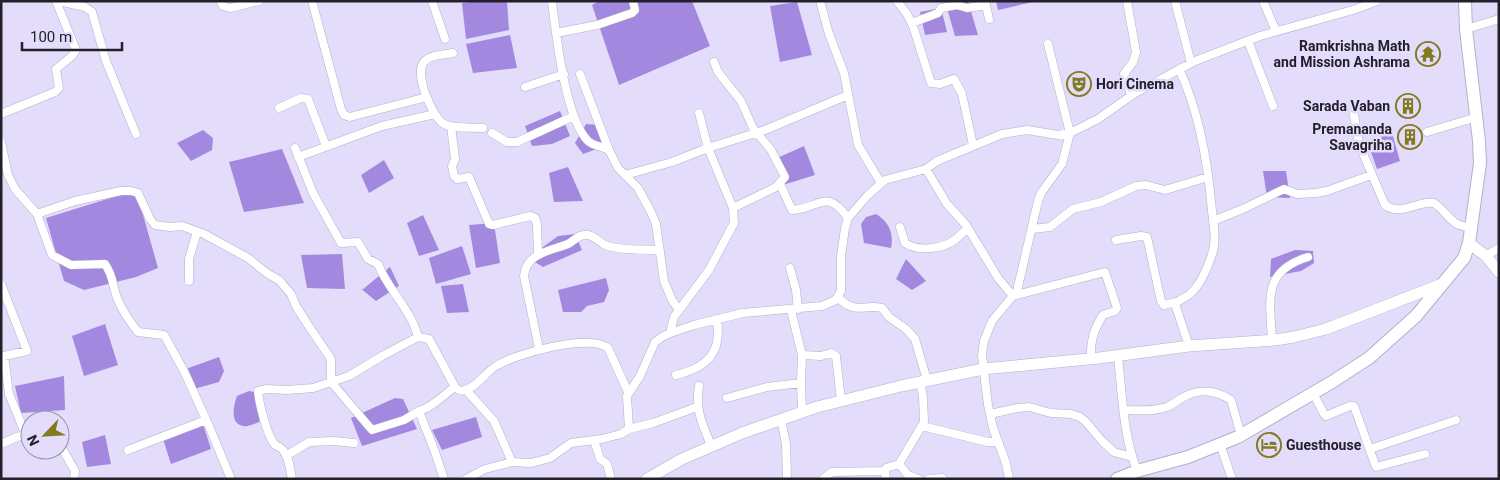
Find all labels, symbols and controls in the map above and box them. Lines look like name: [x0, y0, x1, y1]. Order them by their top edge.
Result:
scale bar: [22, 20, 122, 52]
text: 100 m: [30, 28, 72, 46]
place label: Ramkrishna Math and Mission Ashrama: [1274, 38, 1411, 70]
temple icon: Ramkrishna Math and Mission Ashrama: [1415, 41, 1441, 67]
theatre icon: Hori Cinema: [1066, 71, 1092, 97]
place label: Hori Cinema: [1096, 76, 1174, 92]
building icon: Sarada Vaban: [1395, 93, 1421, 119]
place label: Sarada Vaban: [1303, 98, 1390, 114]
place label: Premananda Savagriha: [1312, 121, 1393, 153]
building icon: Premananda Savagriha: [1397, 124, 1423, 150]
north arrow: [20, 410, 70, 460]
hotel icon: Guesthouse: [1256, 432, 1282, 458]
text: N: [24, 433, 43, 448]
place label: Guesthouse: [1286, 437, 1362, 453]

